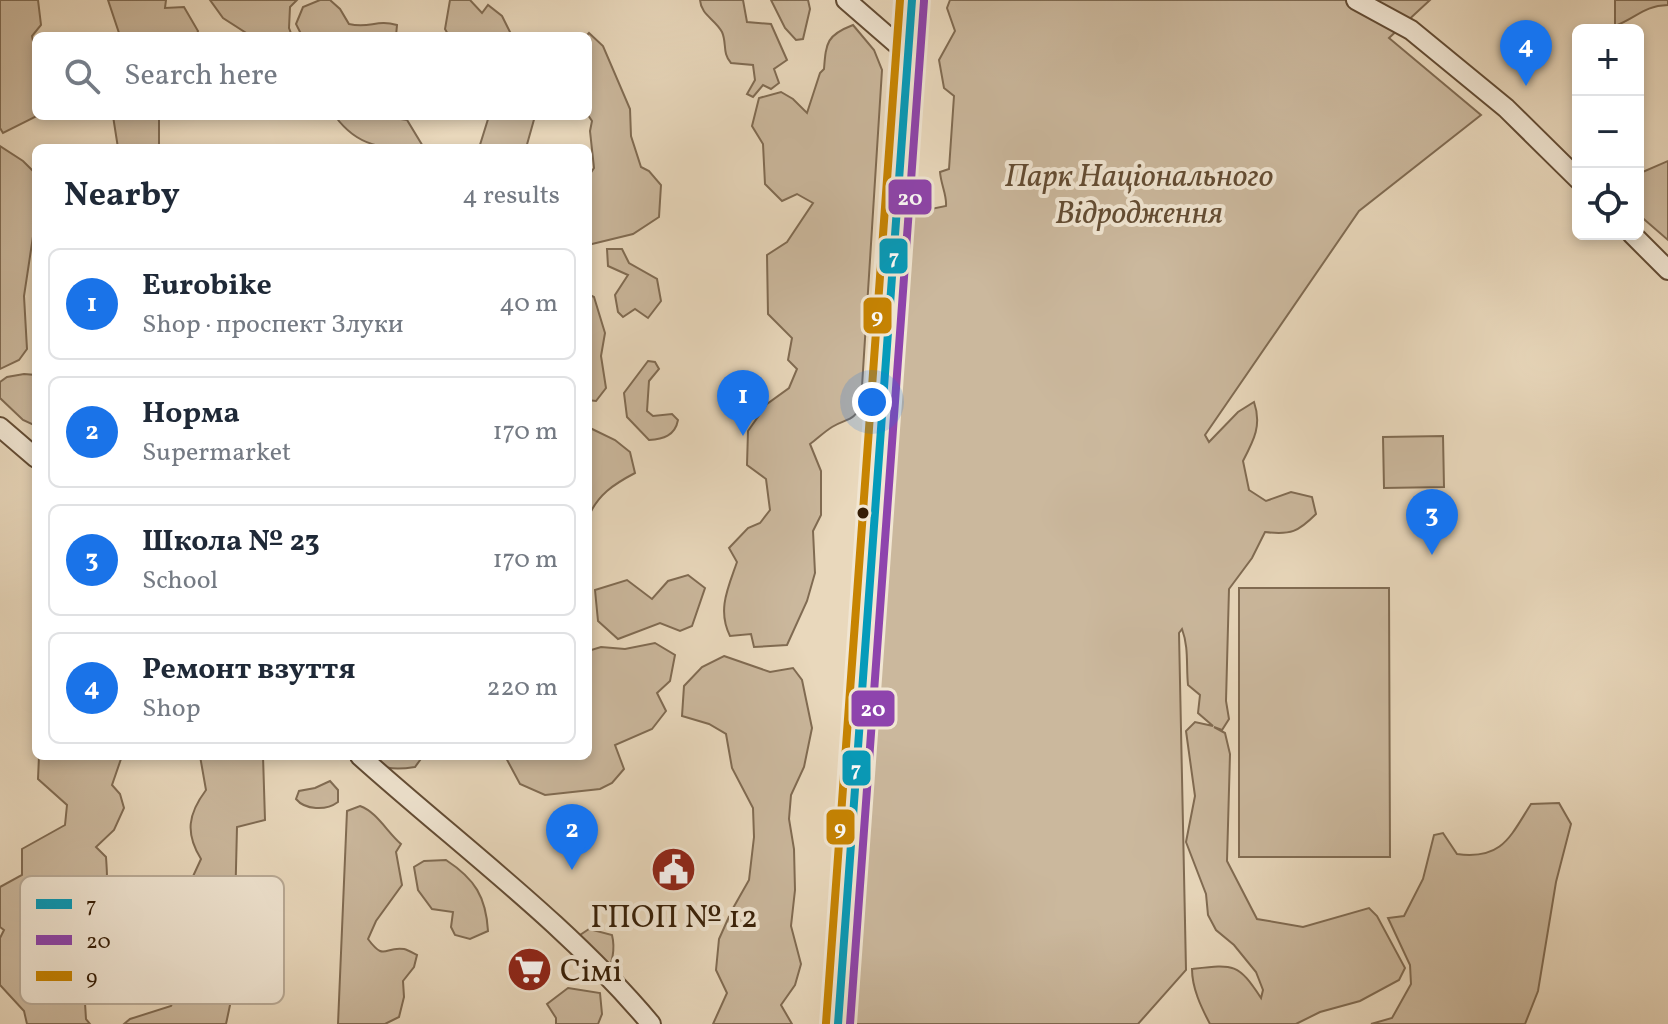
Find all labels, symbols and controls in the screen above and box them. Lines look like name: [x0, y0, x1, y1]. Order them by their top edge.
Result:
pin: 4: [1500, 20, 1552, 86]
map controls: [1572, 24, 1644, 240]
button: +: [1572, 24, 1644, 96]
search box: [32, 32, 592, 120]
icon: search: [60, 54, 104, 98]
text: Search here: [124, 55, 278, 97]
button: −: [1572, 96, 1644, 168]
park label: Парк Національного Відродження: [1005, 156, 1274, 237]
button: locate: [1572, 168, 1644, 240]
text: Nearby: [64, 173, 180, 220]
text: 4 results: [462, 178, 560, 214]
line badge: 20: [887, 178, 933, 216]
text: 20: [898, 184, 922, 215]
line badge: 7: [878, 237, 909, 275]
text: 7: [889, 243, 899, 274]
text: Eurobike: [142, 265, 272, 307]
text: 1: [87, 286, 97, 322]
text: 40 m: [499, 286, 558, 322]
line badge: 9: [862, 296, 893, 335]
text: 9: [871, 302, 883, 333]
text: Shop · проспект Злуки: [142, 307, 404, 343]
pin: 1: [717, 370, 769, 436]
your location: [852, 382, 892, 422]
text: Норма: [142, 393, 240, 435]
text: 2: [85, 414, 99, 450]
text: 170 m: [493, 414, 558, 450]
text: Supermarket: [142, 435, 291, 471]
pin: 3: [1406, 489, 1458, 555]
unlabelled marker: [855, 505, 871, 521]
text: Школа № 23: [142, 521, 320, 563]
text: 3: [85, 542, 99, 578]
text: 170 m: [493, 542, 558, 578]
text: School: [142, 563, 218, 599]
text: Ремонт взуття: [142, 649, 356, 691]
text: 4: [84, 670, 100, 706]
text: 220 m: [486, 670, 558, 706]
line badge: 20: [850, 689, 896, 728]
text: Shop: [142, 691, 201, 727]
text: 20: [861, 695, 885, 726]
line badge: 7: [841, 749, 872, 787]
text: 7: [851, 755, 861, 786]
pin: 2: [546, 804, 598, 870]
line badge: 9: [825, 808, 856, 846]
text: 9: [834, 814, 846, 845]
public building icon: ГПОП № 12: [650, 845, 698, 893]
legend: [20, 876, 284, 1004]
text: 7: [86, 891, 97, 922]
place label: ГПОП № 12: [590, 897, 758, 941]
text: 20: [86, 927, 111, 958]
supermarket icon: Сімі: [505, 946, 553, 994]
place label: Сімі: [560, 951, 622, 995]
text: 9: [86, 963, 97, 994]

